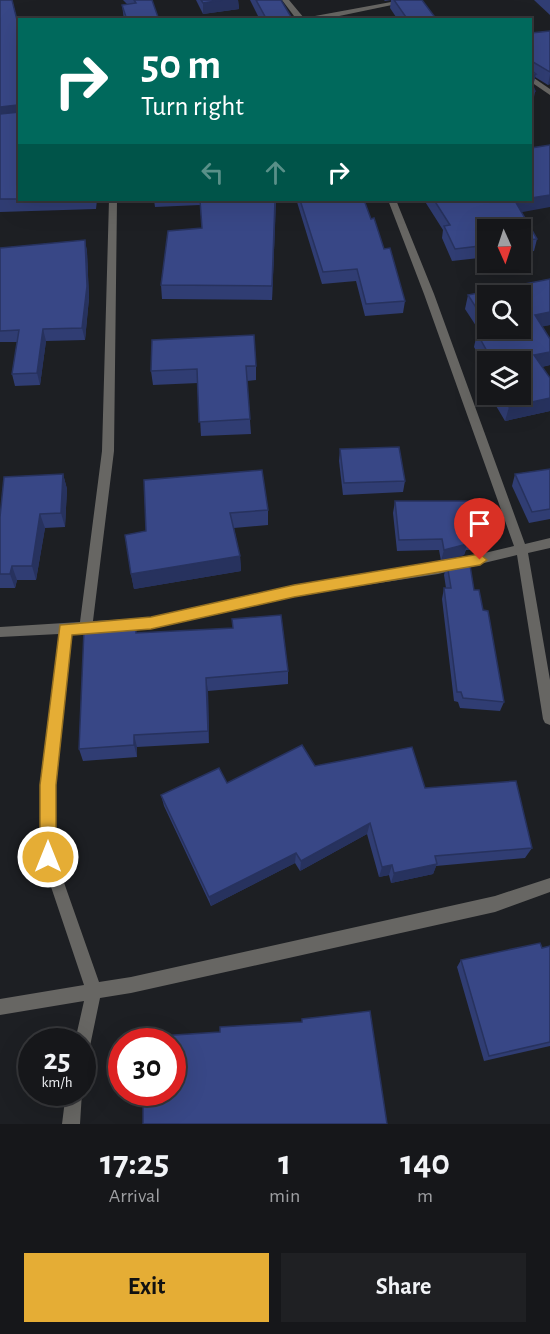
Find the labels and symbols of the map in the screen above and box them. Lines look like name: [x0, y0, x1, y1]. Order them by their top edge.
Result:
north arrow: [477, 219, 531, 273]
pin: [454, 498, 505, 560]
position arrow: [16, 825, 80, 889]
speed limit sign: 30: [108, 1028, 186, 1106]

